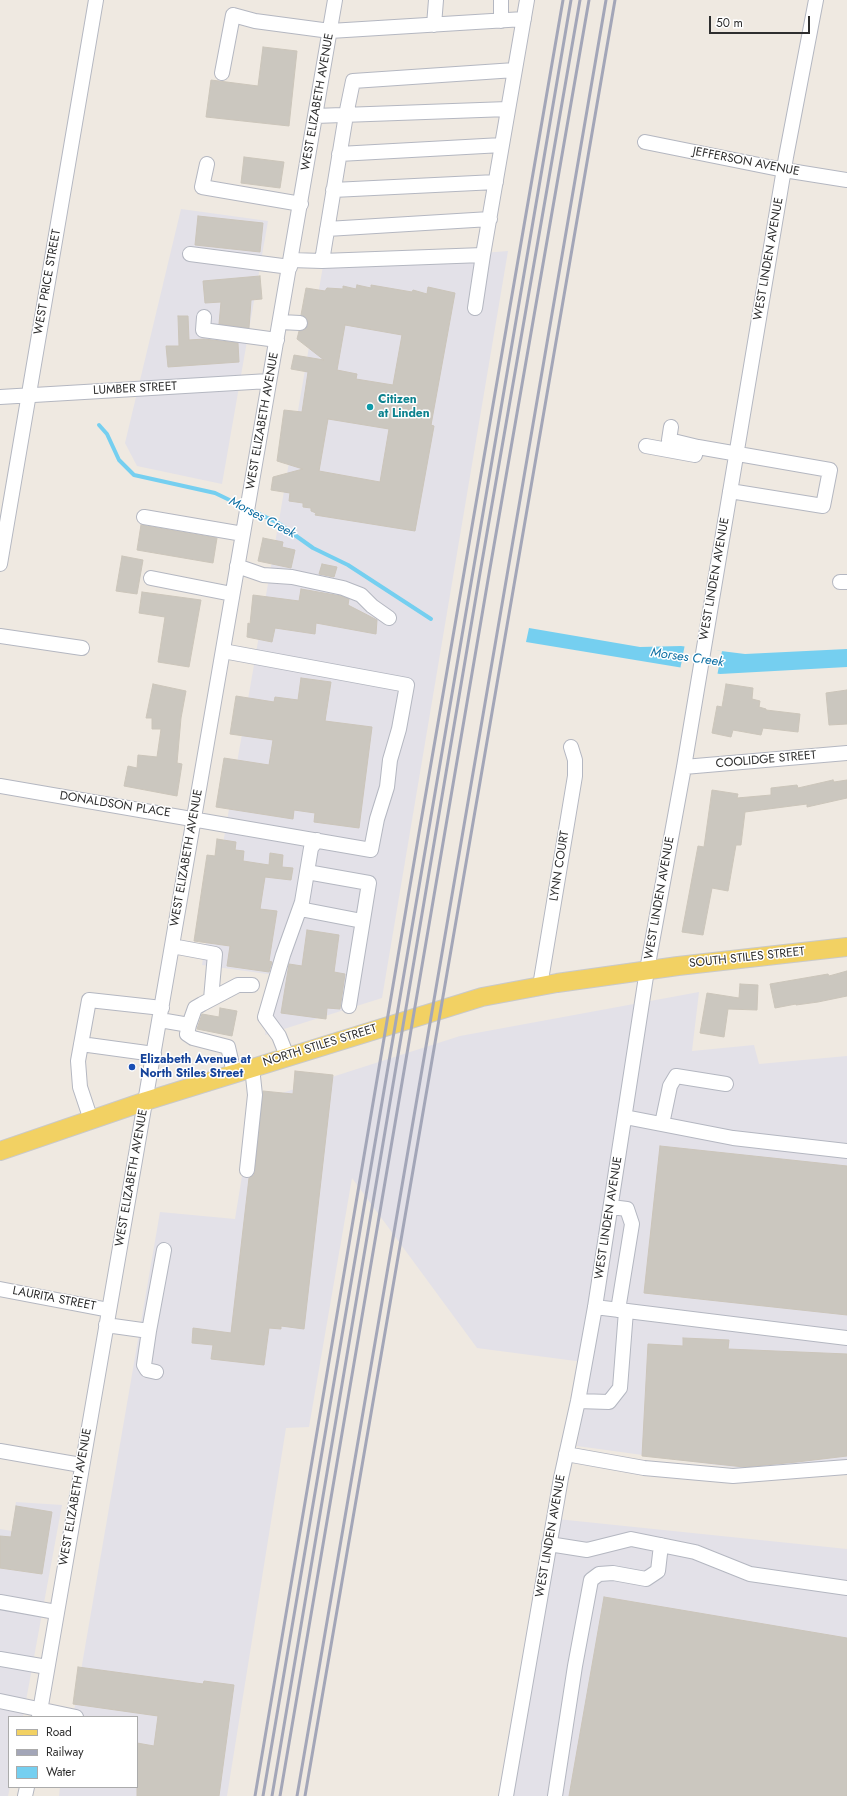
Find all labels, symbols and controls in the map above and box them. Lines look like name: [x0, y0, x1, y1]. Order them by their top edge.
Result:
scale bar: [711, 8, 812, 34]
text: 50 m: [716, 14, 743, 32]
street label: WEST ELIZABETH AVENUE: [299, 32, 337, 172]
street label: JEFFERSON AVENUE: [691, 145, 801, 179]
street label: WEST LINDEN AVENUE: [751, 197, 787, 321]
street label: WEST PRICE STREET: [32, 228, 64, 336]
street label: WEST ELIZABETH AVENUE: [244, 351, 282, 491]
street label: LUMBER STREET: [93, 380, 177, 398]
place label: Citizen at Linden: [378, 393, 430, 421]
marker: Citizen at Linden: [365, 402, 375, 412]
water label: Morses Creek: [226, 494, 298, 542]
street label: WEST LINDEN AVENUE: [697, 517, 733, 641]
water label: Morses Creek: [650, 645, 724, 671]
street label: COOLIDGE STREET: [715, 748, 817, 772]
street label: WEST ELIZABETH AVENUE: [168, 788, 206, 928]
street label: DONALDSON PLACE: [59, 789, 171, 821]
street label: LYNN COURT: [547, 830, 573, 902]
street label: WEST LINDEN AVENUE: [642, 836, 678, 960]
street label: SOUTH STILES STREET: [688, 945, 806, 971]
street label: NORTH STILES STREET: [261, 1022, 379, 1070]
place label: Elizabeth Avenue at North Stiles Street: [140, 1053, 251, 1081]
marker: Elizabeth Avenue at North Stiles Street: [127, 1062, 137, 1072]
street label: WEST ELIZABETH AVENUE: [113, 1108, 151, 1248]
street label: WEST LINDEN AVENUE: [592, 1156, 626, 1280]
street label: LAURITA STREET: [11, 1284, 97, 1314]
street label: WEST ELIZABETH AVENUE: [57, 1427, 95, 1567]
street label: WEST LINDEN AVENUE: [533, 1474, 569, 1598]
legend: [8, 1716, 138, 1788]
text: Road: [46, 1723, 72, 1741]
text: Railway: [46, 1743, 84, 1761]
text: Water: [46, 1763, 76, 1781]

